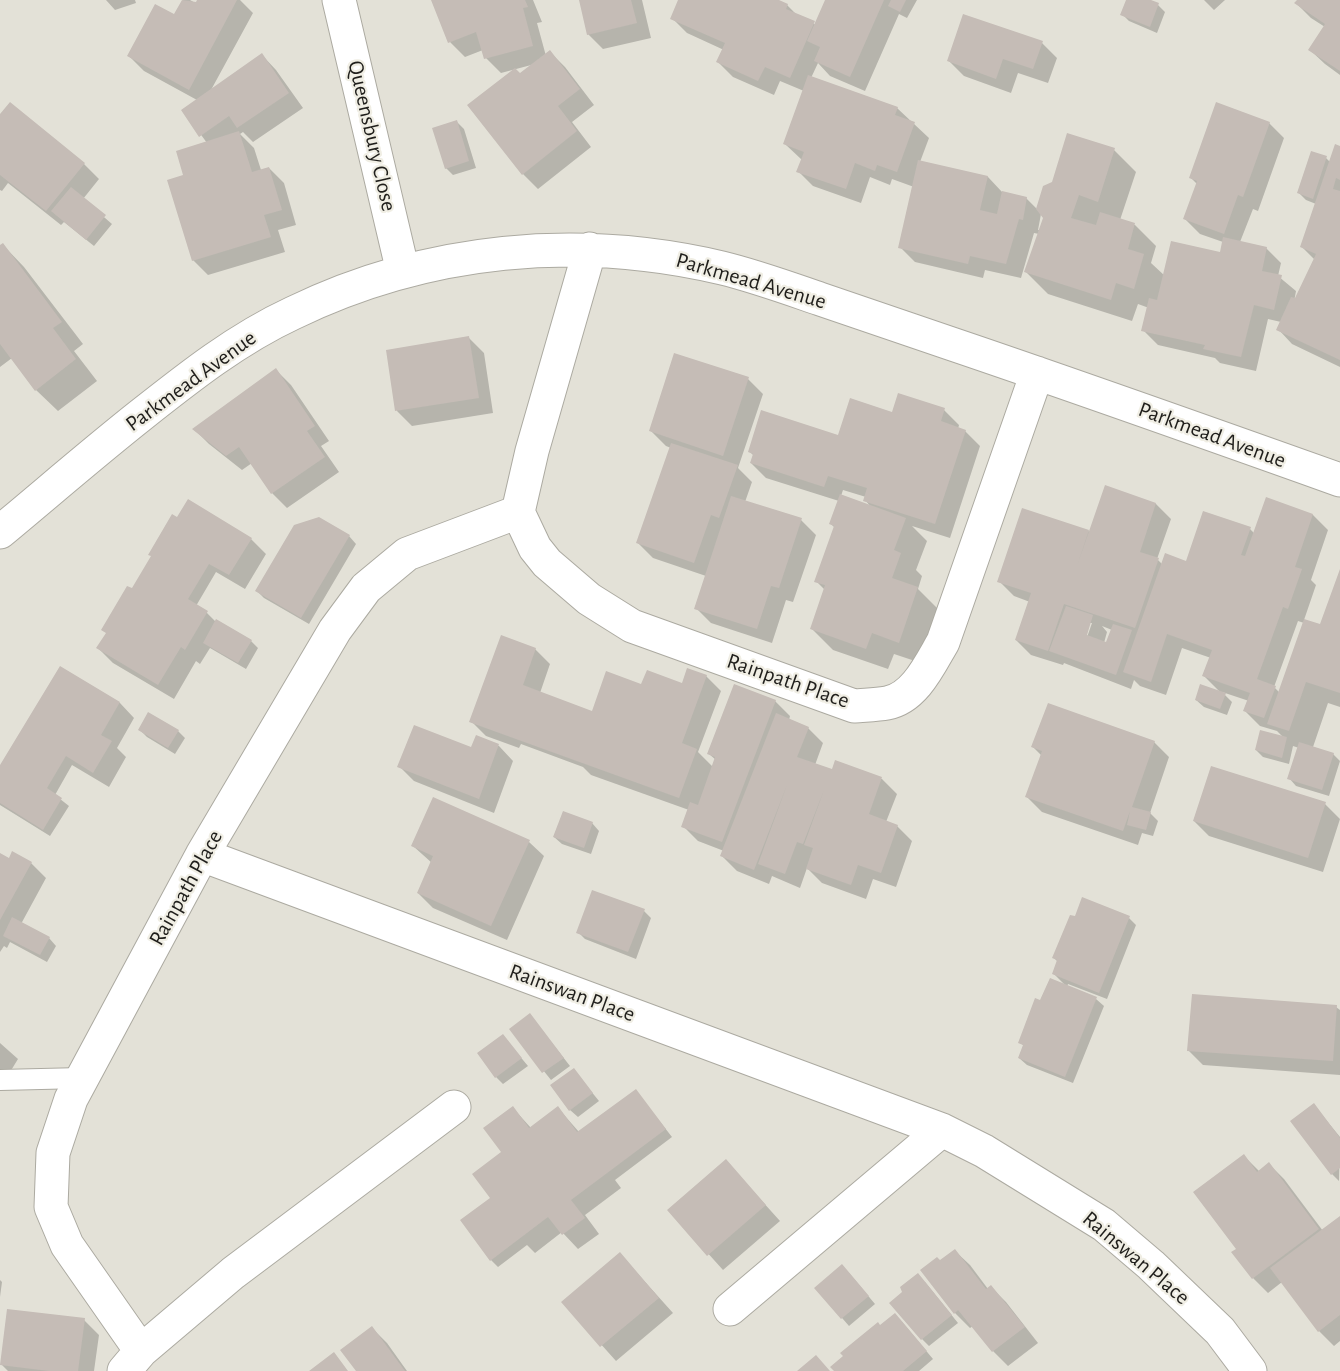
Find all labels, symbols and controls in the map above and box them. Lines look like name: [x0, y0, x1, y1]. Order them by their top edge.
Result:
street label: Queensbury Close: [342, 58, 402, 214]
street label: Parkmead Avenue: [673, 247, 829, 315]
street label: Parkmead Avenue: [121, 325, 261, 437]
street label: Parkmead Avenue: [1135, 396, 1289, 474]
street label: Rainpath Place: [723, 648, 853, 714]
street label: Rainpath Place: [144, 826, 228, 950]
street label: Rainswan Place: [506, 958, 638, 1028]
street label: Rainswan Place: [1077, 1206, 1195, 1310]

